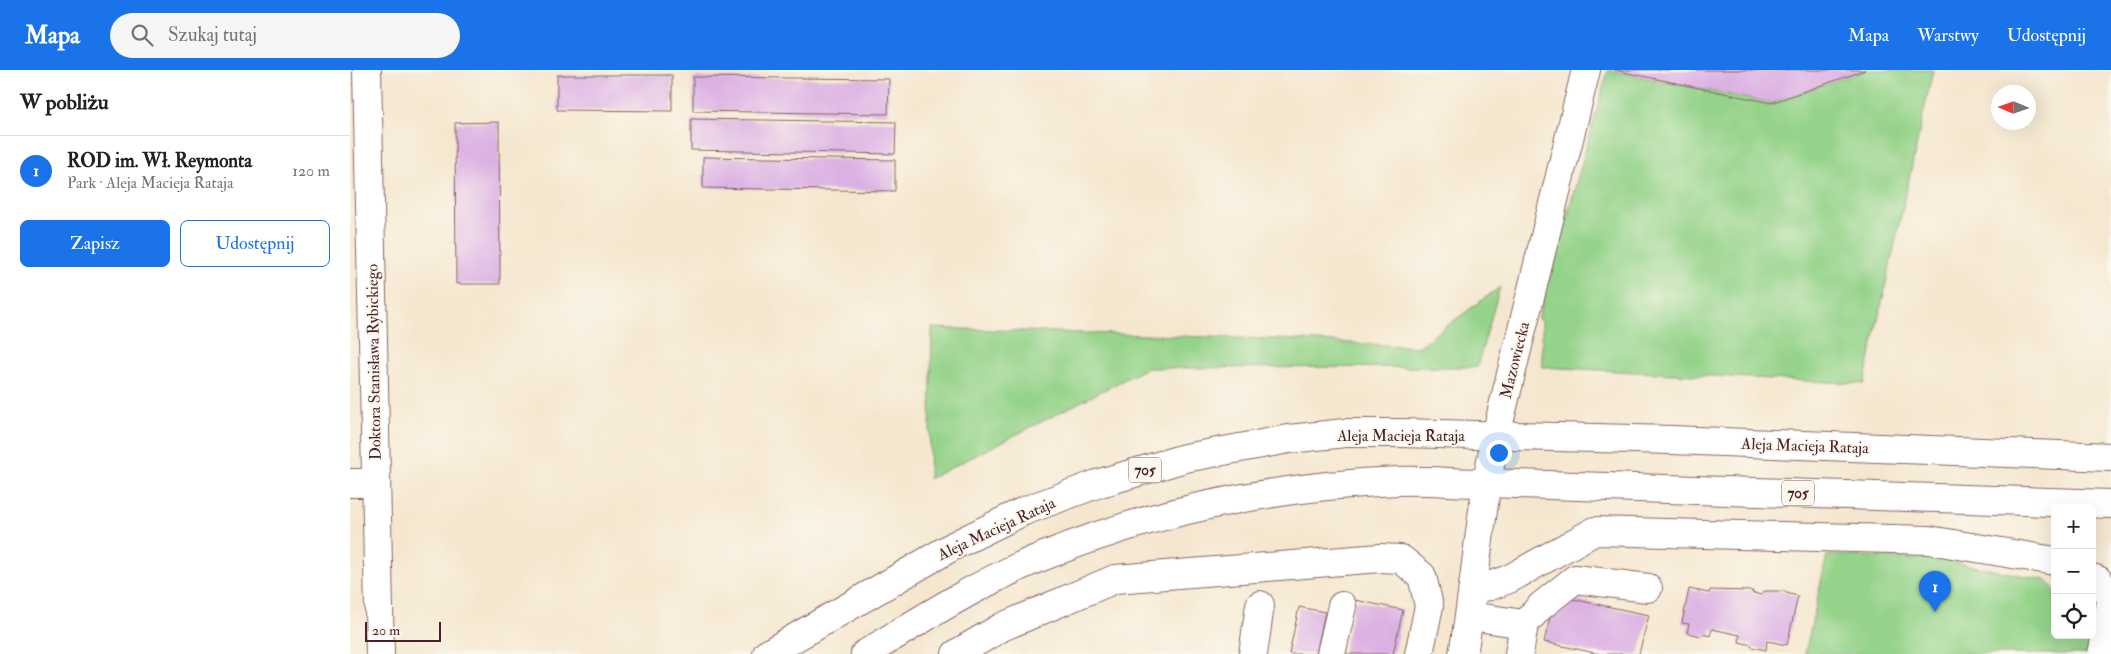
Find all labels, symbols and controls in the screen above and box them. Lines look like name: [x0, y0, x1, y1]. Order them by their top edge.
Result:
search box: [110, 13, 460, 58]
text: Mapa: [25, 20, 80, 51]
icon: search: [128, 21, 156, 49]
text: Szukaj tutaj: [168, 23, 257, 47]
text: Mapa: [1848, 24, 1889, 47]
text: Warstwy: [1917, 24, 1979, 47]
text: Udostępnij: [2007, 24, 2086, 47]
north arrow: [1991, 85, 2036, 130]
text: W pobliżu: [20, 89, 109, 116]
text: ROD im. Wł. Reymonta: [67, 149, 252, 173]
text: 1: [33, 161, 39, 181]
text: 120 m: [292, 161, 330, 181]
text: Park · Aleja Macieja Rataja: [67, 173, 234, 193]
button: Zapisz: [20, 220, 170, 267]
button: Udostępnij: [180, 220, 330, 267]
street label: Doktora Stanisława Rybickiego: [362, 263, 386, 460]
street label: Mazowiecka: [1496, 319, 1534, 401]
street label: Aleja Macieja Rataja: [1336, 426, 1465, 446]
street label: Aleja Macieja Rataja: [1740, 434, 1869, 458]
your location: [1486, 440, 1512, 466]
road number: 705: [1129, 458, 1161, 482]
road number: 705: [1782, 480, 1814, 506]
street label: Aleja Macieja Rataja: [933, 493, 1059, 565]
map controls: [2051, 504, 2096, 639]
button: +: [2051, 504, 2096, 549]
button: −: [2051, 549, 2096, 594]
pin: 1: [1919, 571, 1951, 612]
button: locate: [2051, 594, 2096, 639]
scale bar: [365, 619, 441, 642]
text: 20 m: [372, 622, 400, 639]

